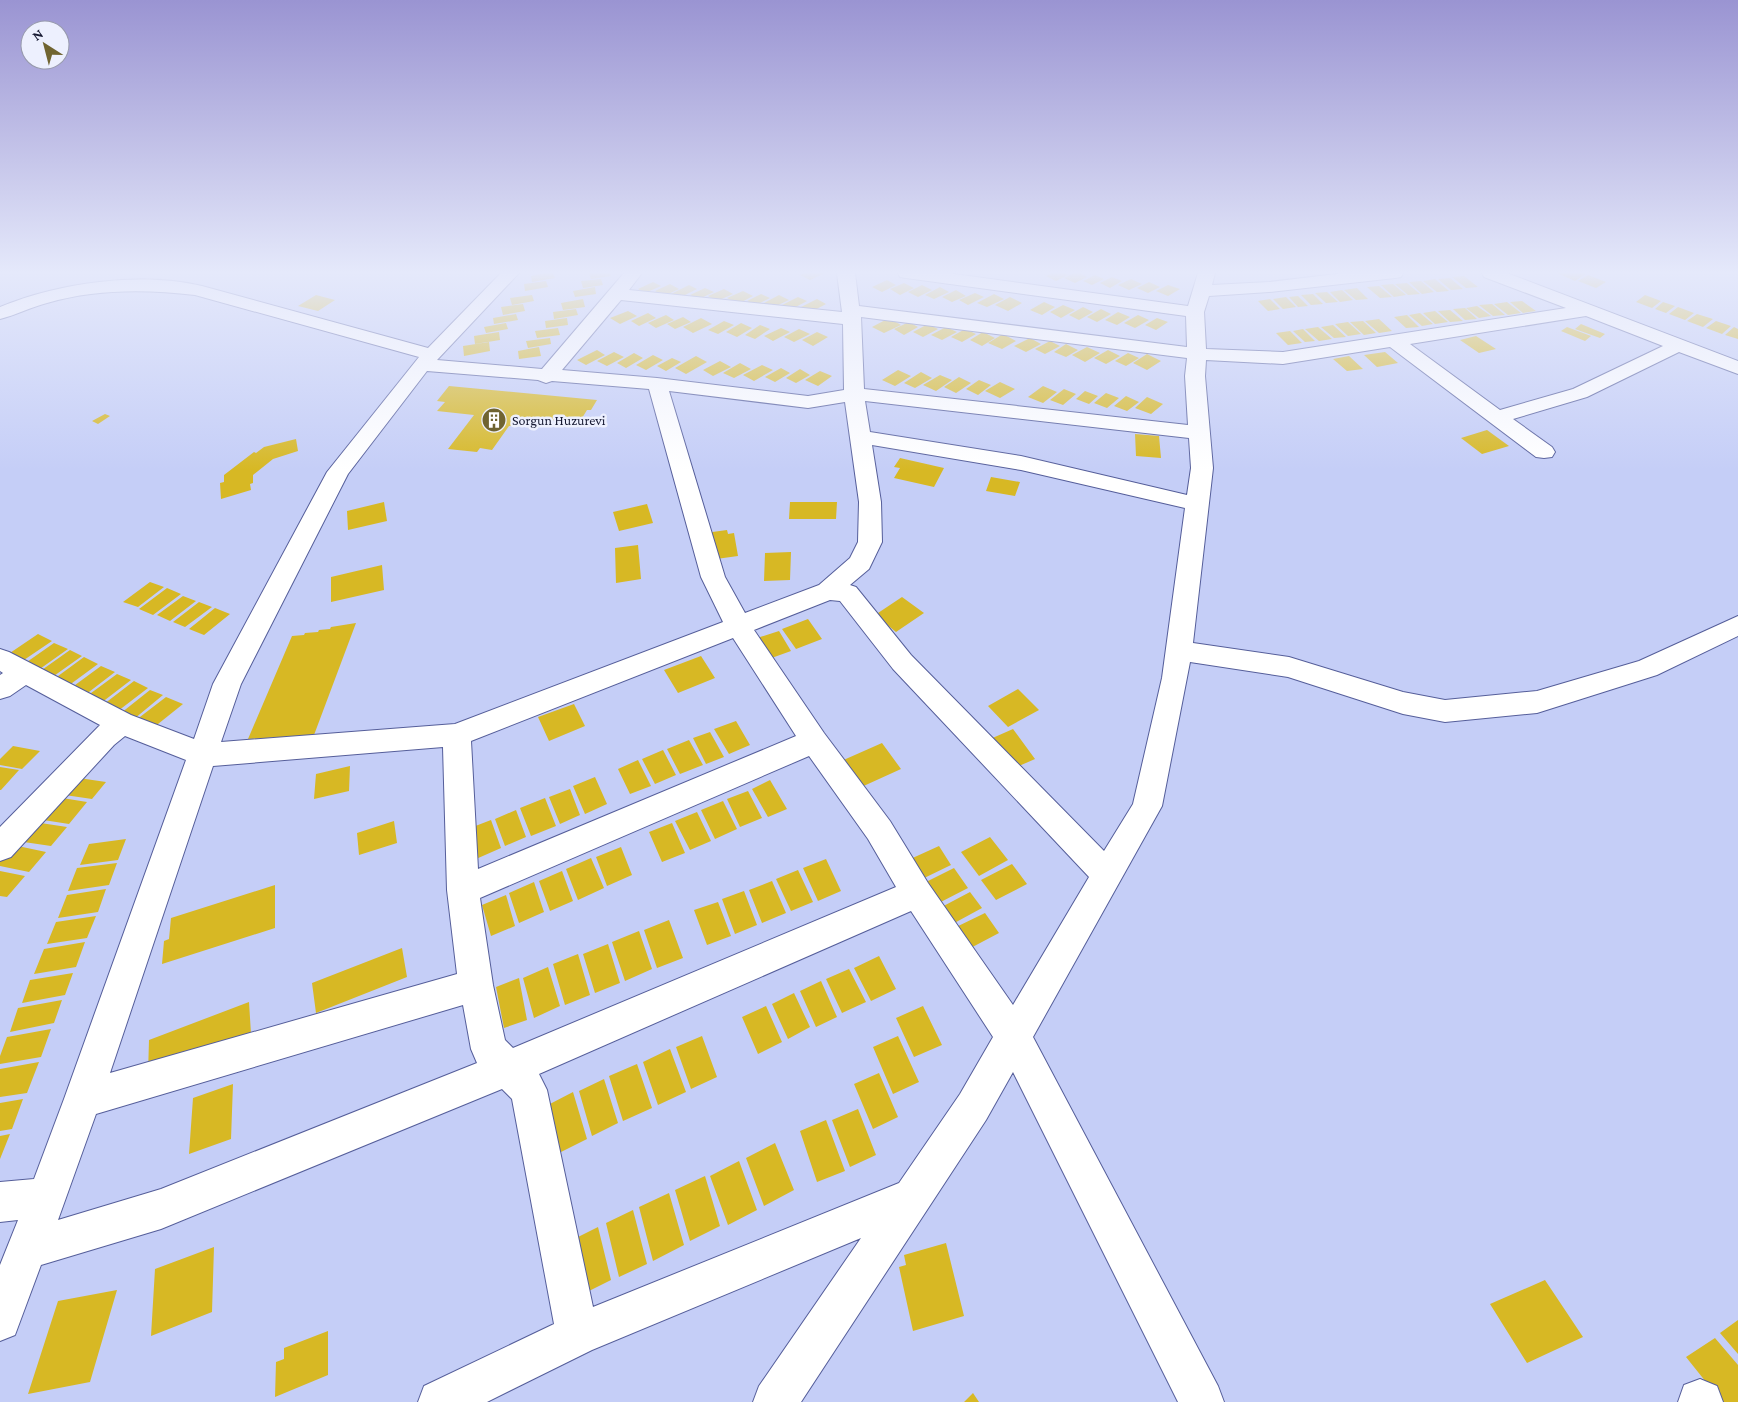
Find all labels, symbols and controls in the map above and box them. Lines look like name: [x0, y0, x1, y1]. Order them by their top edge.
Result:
north arrow: [20, 20, 70, 70]
text: N: [29, 25, 46, 44]
building icon: Sorgun Huzurevi: [481, 407, 507, 433]
place label: Sorgun Huzurevi: [512, 412, 606, 428]

